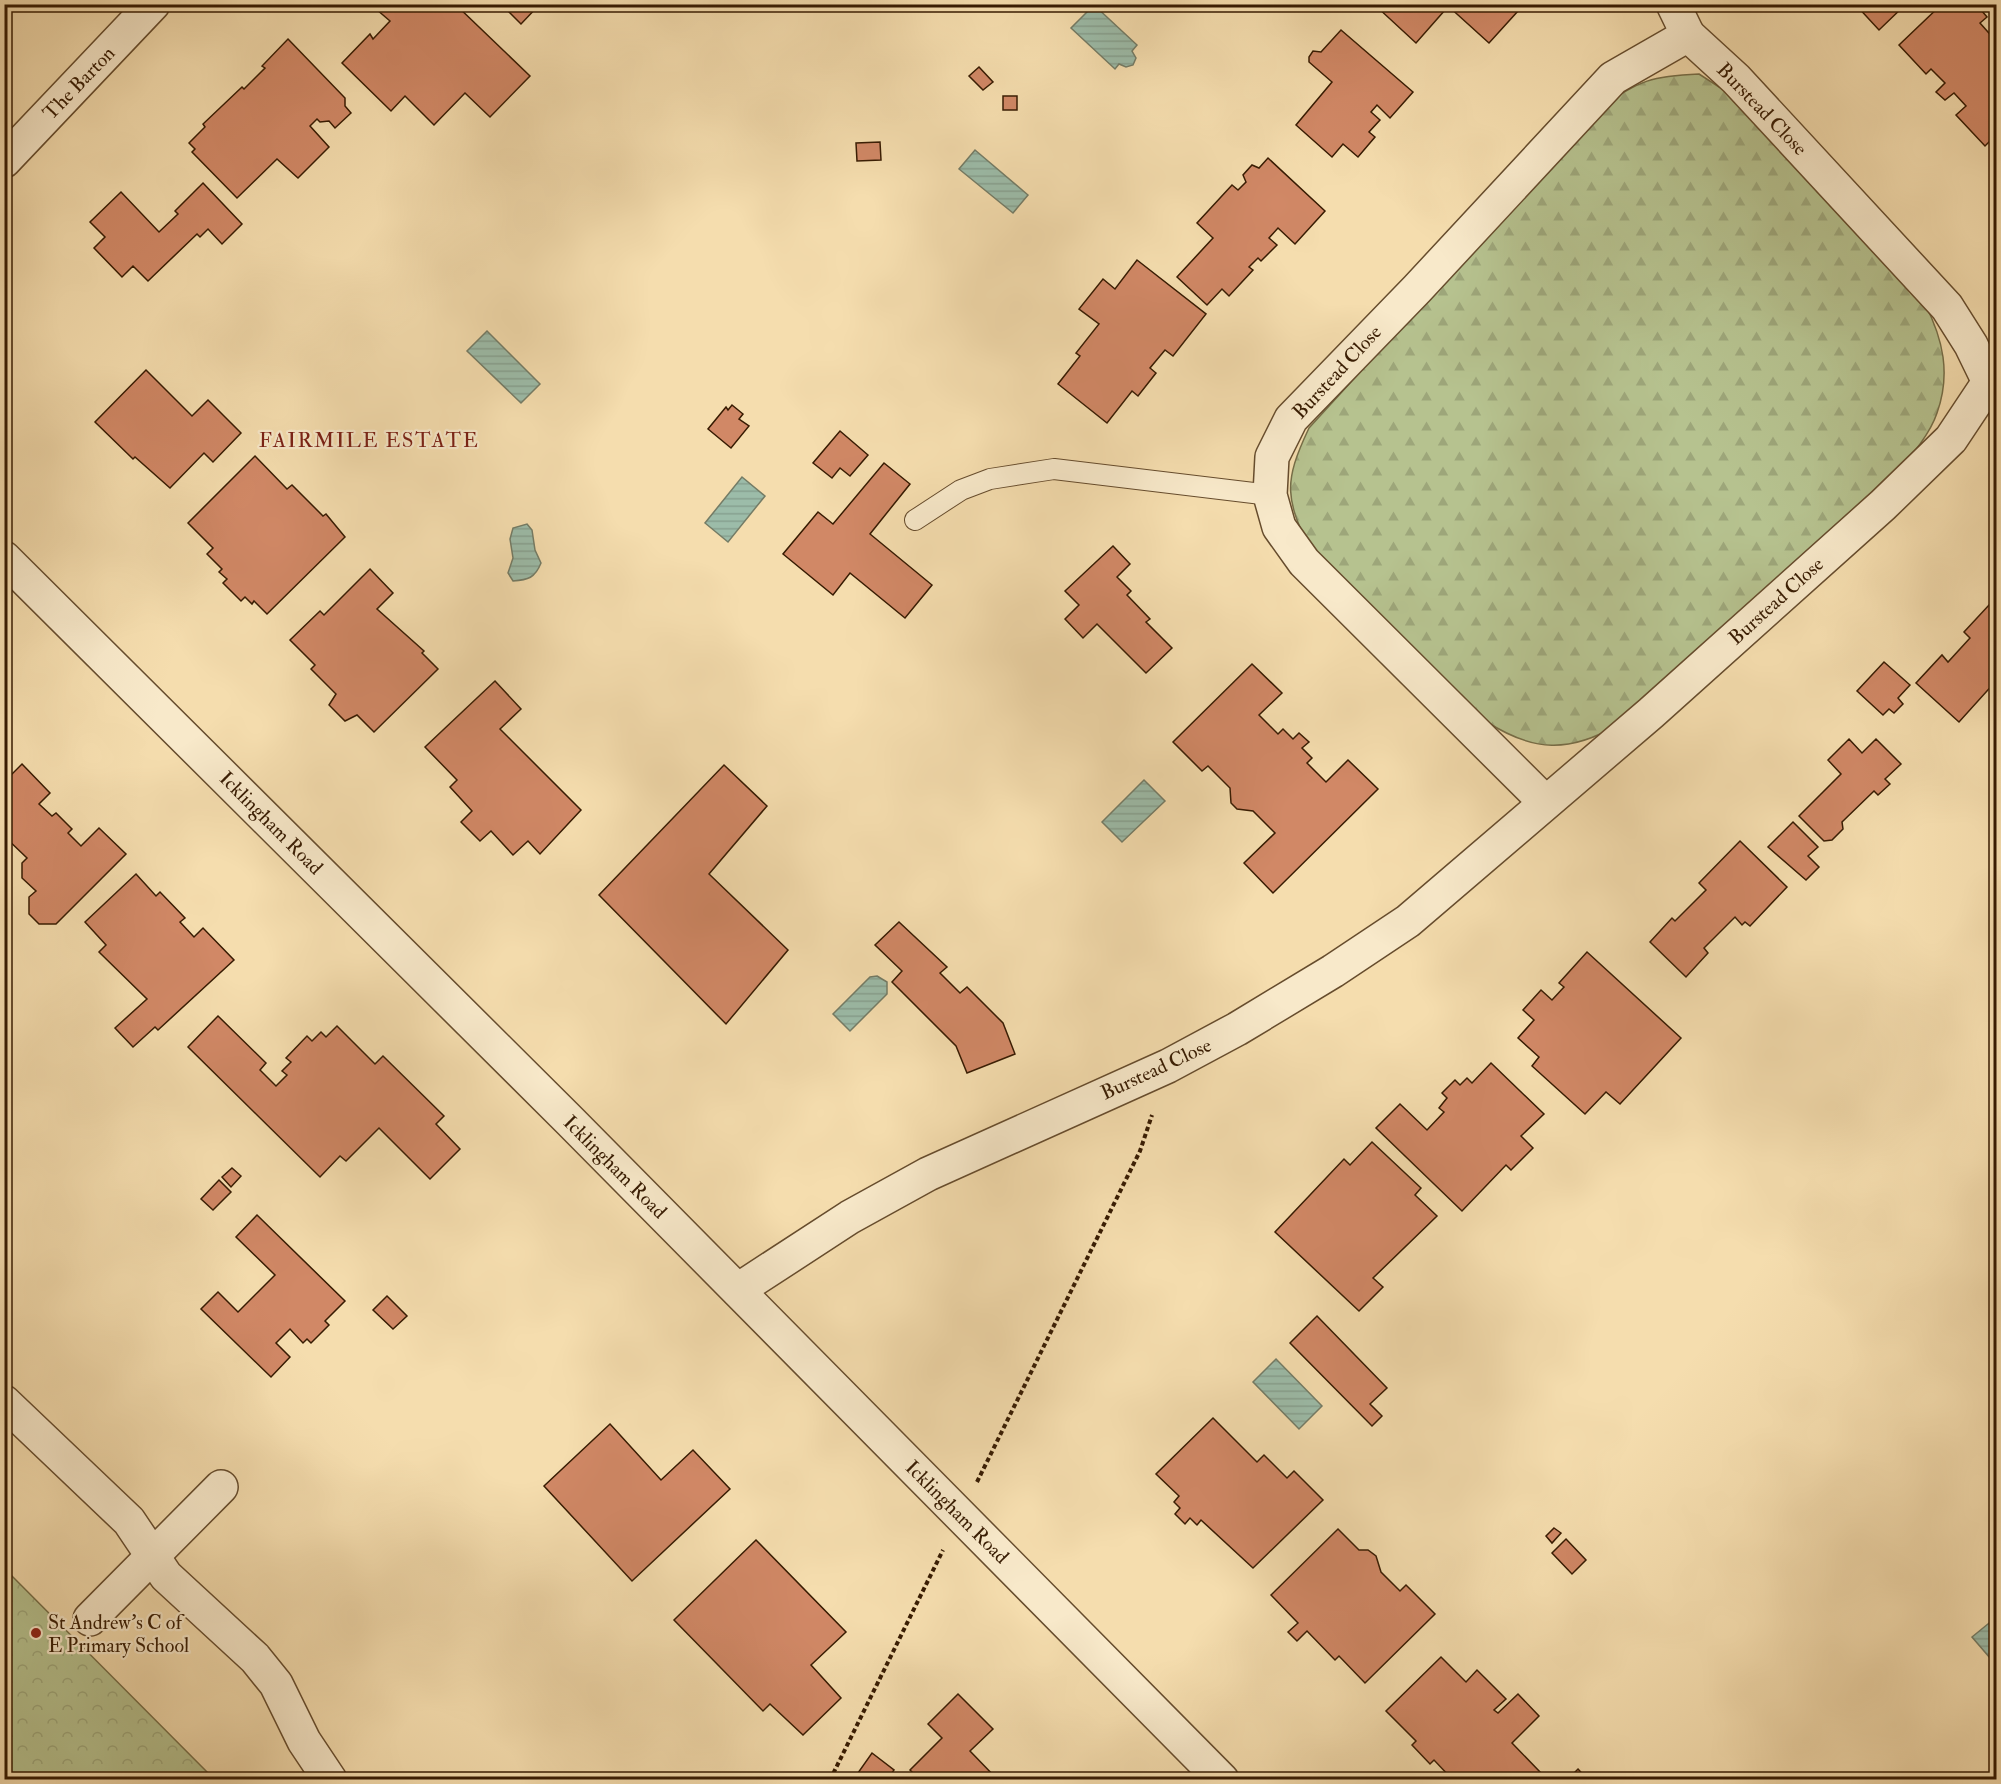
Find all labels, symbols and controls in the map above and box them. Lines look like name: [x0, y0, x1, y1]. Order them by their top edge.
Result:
street label: The Barton: [38, 41, 120, 125]
street label: Burstead Close: [1712, 57, 1812, 161]
street label: Burstead Close: [1287, 320, 1387, 424]
district label: FAIRMILE ESTATE: [259, 427, 479, 454]
street label: Burstead Close: [1723, 552, 1829, 650]
street label: Icklingham Road: [214, 766, 328, 880]
street label: Burstead Close: [1097, 1032, 1215, 1106]
street label: Icklingham Road: [558, 1110, 672, 1224]
street label: Icklingham Road: [900, 1455, 1014, 1569]
place label: St Andrew's C of E Primary School: [48, 1610, 189, 1658]
marker: St Andrew's C of E Primary School: [29, 1626, 43, 1640]

